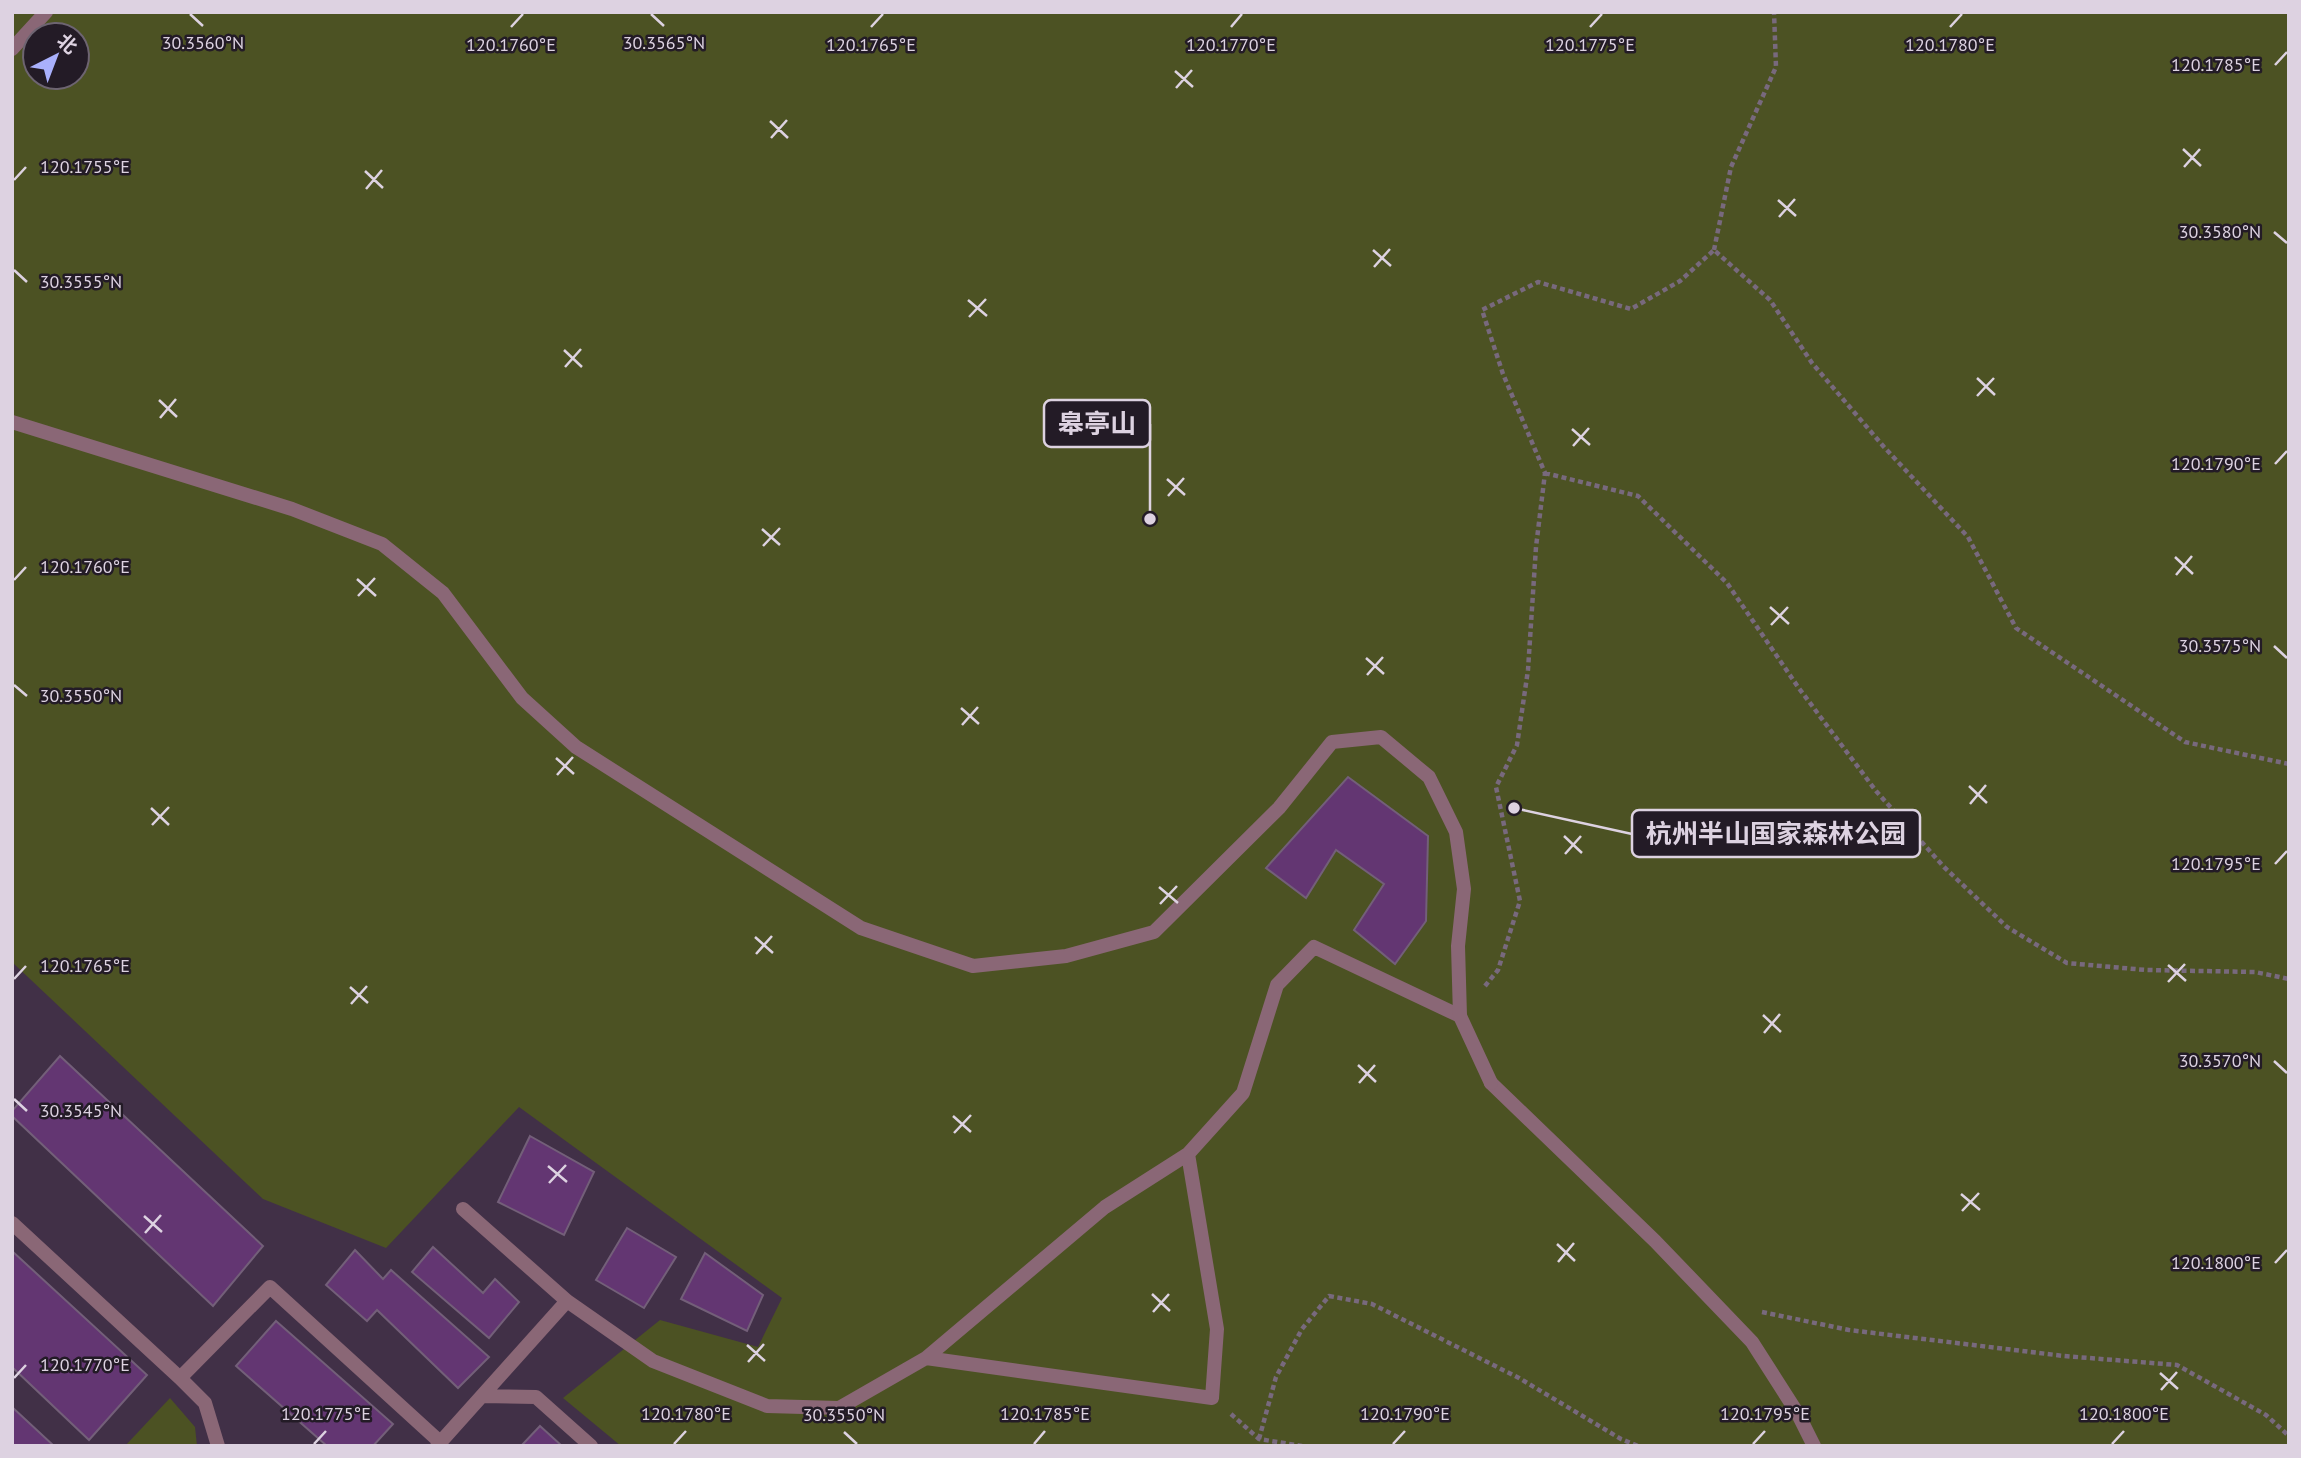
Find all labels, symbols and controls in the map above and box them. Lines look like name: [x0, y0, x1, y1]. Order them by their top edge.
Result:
north arrow: [21, 21, 91, 91]
text: 北: [52, 28, 82, 59]
text: 30.3560°N: [162, 31, 244, 54]
text: 30.3565°N: [623, 31, 705, 54]
text: 120.1760°E: [466, 33, 556, 56]
text: 120.1765°E: [826, 33, 916, 56]
text: 120.1770°E: [1186, 33, 1276, 56]
text: 120.1775°E: [1545, 33, 1635, 56]
text: 120.1780°E: [1905, 33, 1995, 56]
text: 120.1785°E: [2171, 53, 2261, 76]
text: 120.1755°E: [40, 155, 130, 178]
text: 30.3580°N: [2179, 220, 2261, 243]
text: 30.3555°N: [40, 270, 122, 293]
callout: 皋亭山: [1044, 400, 1150, 447]
text: 皋亭山: [1058, 407, 1136, 440]
text: 120.1790°E: [2171, 452, 2261, 475]
text: 120.1760°E: [40, 555, 130, 578]
text: 30.3575°N: [2179, 634, 2261, 657]
text: 30.3550°N: [40, 684, 122, 707]
callout: 杭州半山国家森林公园: [1632, 810, 1920, 857]
text: 杭州半山国家森林公园: [1646, 817, 1906, 850]
text: 120.1795°E: [2171, 852, 2261, 875]
text: 120.1765°E: [40, 954, 130, 977]
text: 30.3570°N: [2179, 1049, 2261, 1072]
text: 30.3545°N: [40, 1099, 122, 1122]
text: 120.1800°E: [2171, 1251, 2261, 1274]
text: 120.1770°E: [40, 1353, 130, 1376]
text: 120.1775°E: [281, 1402, 371, 1425]
text: 120.1780°E: [641, 1402, 731, 1425]
text: 120.1785°E: [1000, 1402, 1090, 1425]
text: 120.1790°E: [1360, 1402, 1450, 1425]
text: 120.1795°E: [1720, 1402, 1810, 1425]
text: 120.1800°E: [2079, 1402, 2169, 1425]
text: 30.3550°N: [803, 1403, 885, 1426]

